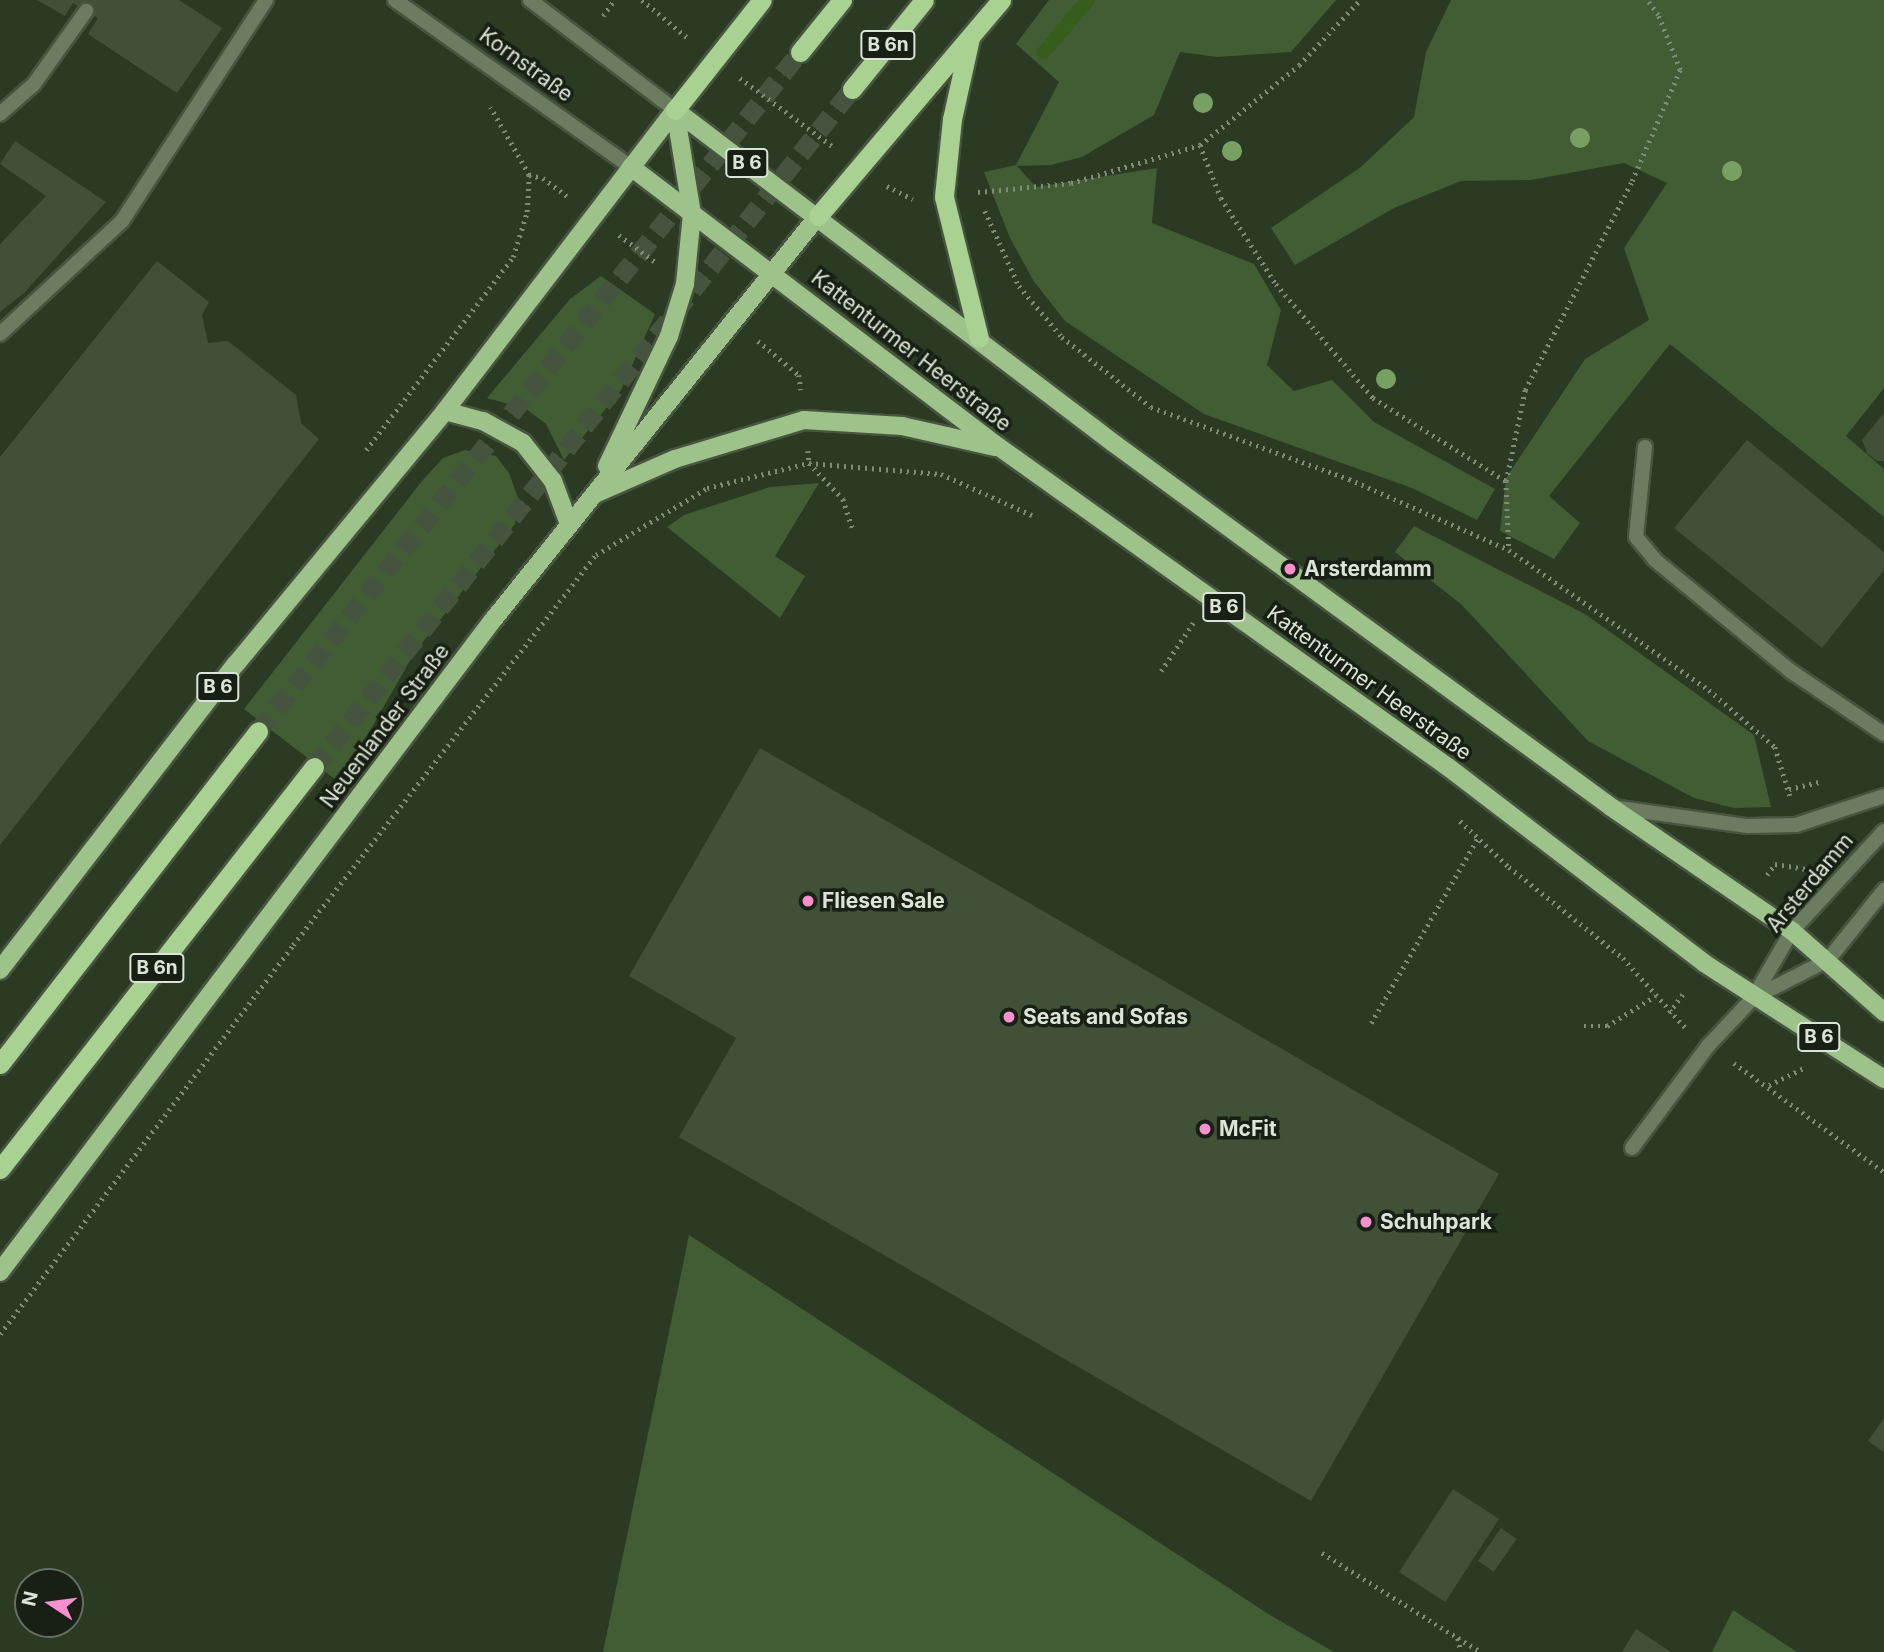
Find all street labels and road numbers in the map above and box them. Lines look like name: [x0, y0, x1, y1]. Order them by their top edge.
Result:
street label: Kornstraße: [474, 23, 578, 107]
road number: B 6n: [860, 30, 916, 60]
road number: B 6: [724, 148, 770, 178]
street label: Kattenturmer Heerstraße: [806, 265, 1016, 437]
road number: B 6: [1201, 592, 1247, 622]
street label: Kattenturmer Heerstraße: [1262, 600, 1476, 766]
street label: Neuenlander Straße: [315, 639, 455, 813]
road number: B 6: [195, 672, 241, 702]
street label: Arsterdamm: [1761, 828, 1859, 938]
road number: B 6n: [129, 952, 185, 984]
road number: B 6: [1796, 1021, 1842, 1052]

